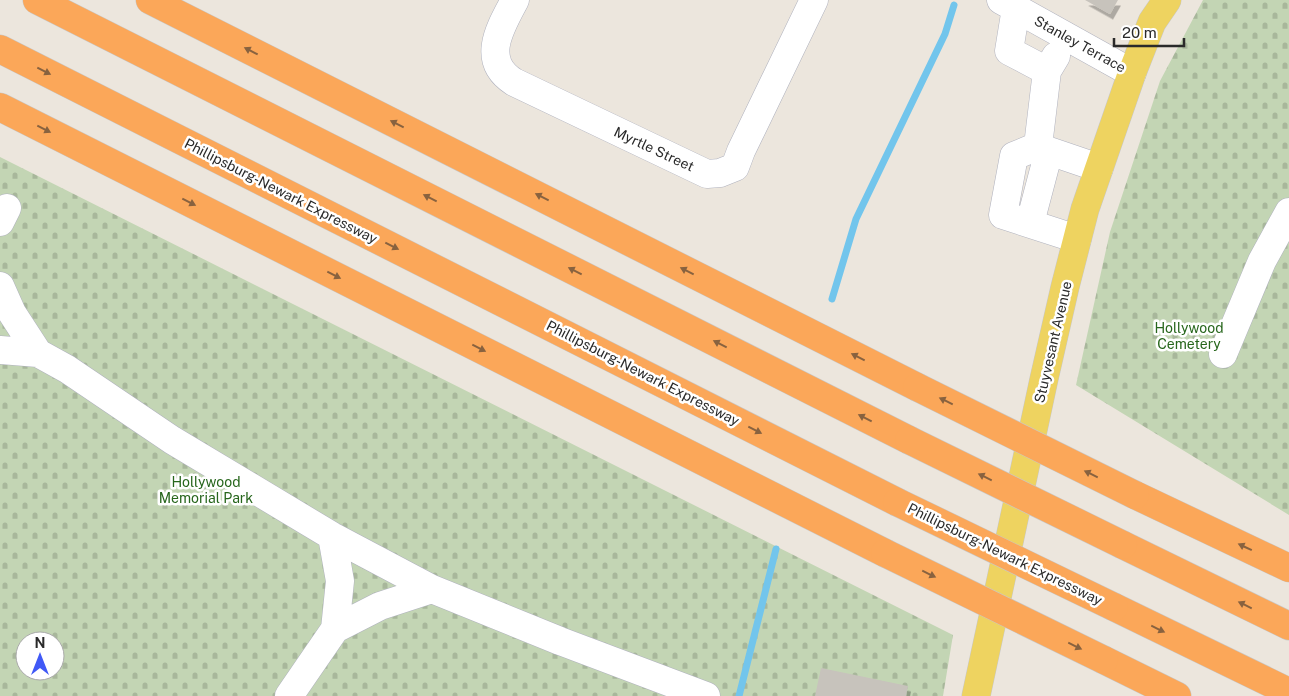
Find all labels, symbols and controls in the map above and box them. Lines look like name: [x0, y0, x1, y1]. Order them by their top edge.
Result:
street label: Stanley Terrace: [1031, 12, 1129, 76]
scale bar: [1114, 15, 1184, 47]
text: 20 m: [1122, 24, 1157, 41]
one-way arrow: [244, 47, 259, 55]
one-way arrow: [36, 67, 51, 75]
one-way arrow: [389, 120, 404, 128]
street label: Myrtle Street: [611, 123, 697, 175]
one-way arrow: [36, 125, 51, 133]
street label: Phillipsburg-Newark Expressway: [182, 135, 381, 247]
one-way arrow: [534, 193, 549, 202]
one-way arrow: [423, 194, 437, 202]
one-way arrow: [181, 198, 196, 206]
one-way arrow: [384, 242, 399, 250]
one-way arrow: [568, 267, 582, 275]
one-way arrow: [680, 267, 694, 275]
one-way arrow: [327, 271, 341, 279]
street label: Stuyvesant Avenue: [1031, 279, 1075, 405]
street label: Phillipsburg-Newark Expressway: [544, 317, 743, 429]
park label: Hollywood Cemetery: [1154, 320, 1224, 352]
one-way arrow: [713, 340, 728, 349]
one-way arrow: [472, 344, 486, 352]
one-way arrow: [851, 353, 865, 361]
one-way arrow: [938, 397, 953, 405]
one-way arrow: [858, 414, 873, 422]
one-way arrow: [748, 426, 763, 434]
one-way arrow: [1084, 470, 1098, 478]
one-way arrow: [978, 473, 992, 481]
park label: Hollywood Memorial Park: [159, 474, 253, 506]
street label: Phillipsburg-Newark Expressway: [905, 500, 1105, 608]
one-way arrow: [1238, 543, 1252, 551]
one-way arrow: [922, 570, 936, 578]
one-way arrow: [1238, 601, 1252, 609]
one-way arrow: [1151, 625, 1165, 633]
north arrow: [15, 631, 65, 681]
text: N: [35, 635, 45, 651]
one-way arrow: [1067, 642, 1082, 650]

